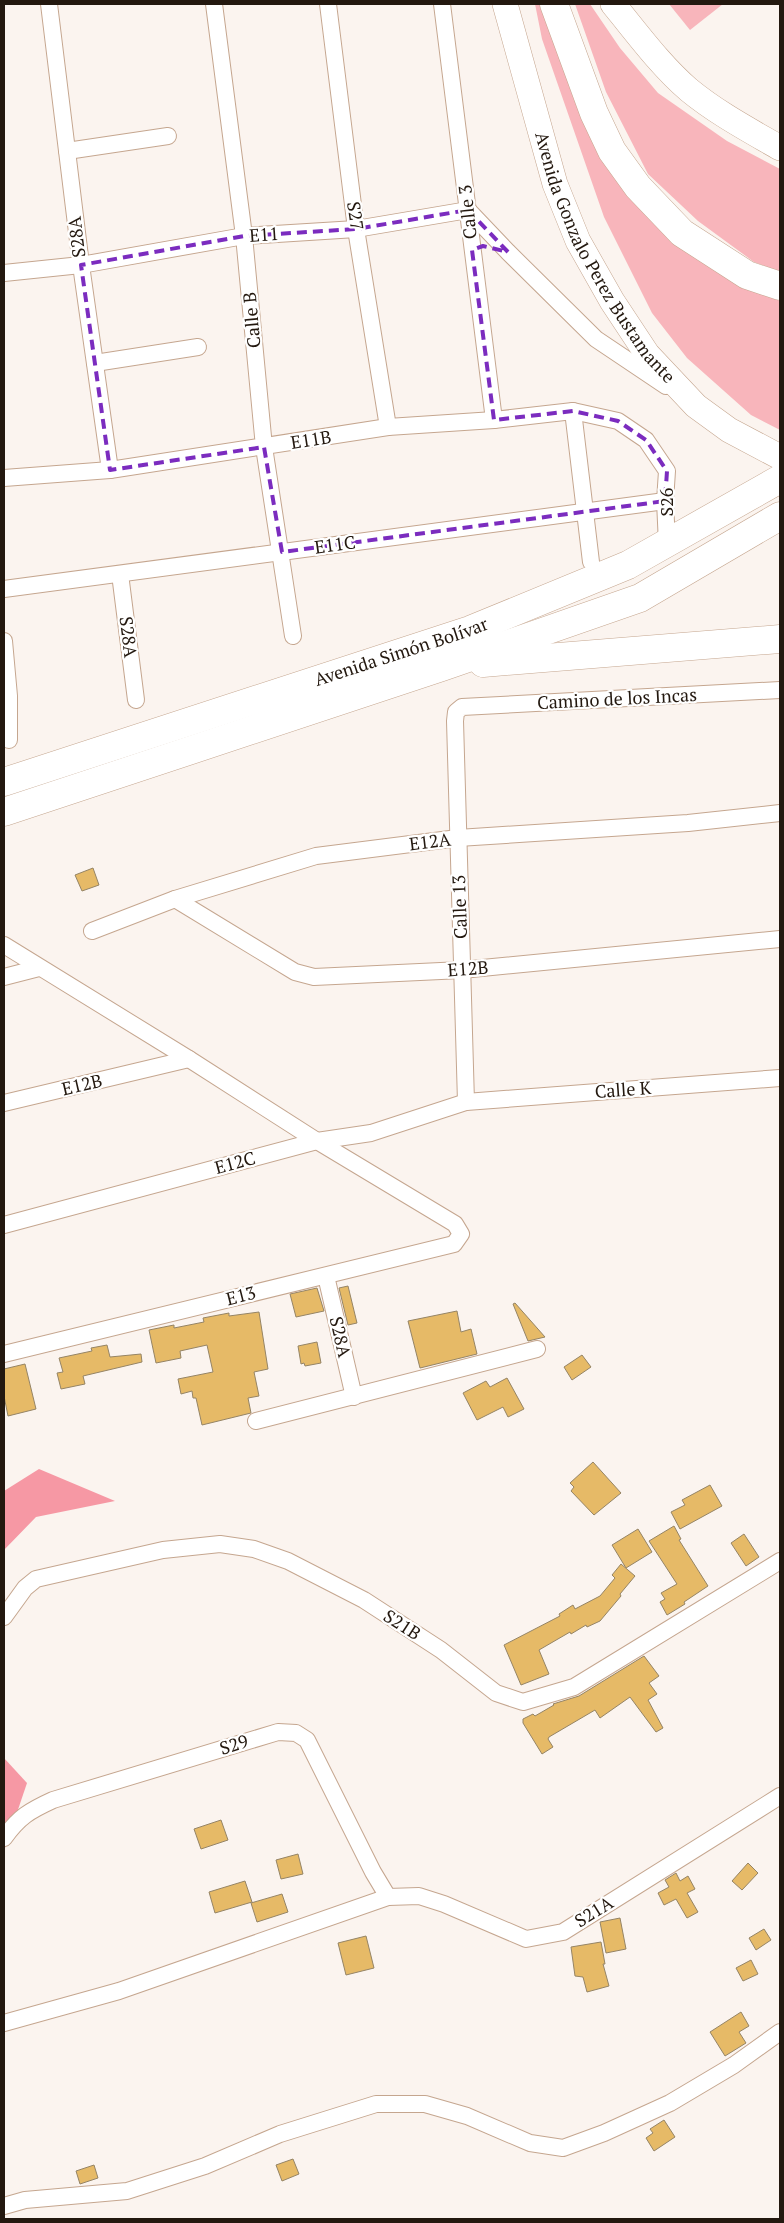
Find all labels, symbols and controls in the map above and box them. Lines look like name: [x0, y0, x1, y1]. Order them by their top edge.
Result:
street label: Avenida Gonzalo Perez Bustamante: [530, 129, 681, 388]
street label: Calle 3: [452, 184, 482, 240]
street label: S27: [342, 200, 370, 232]
street label: S28A: [62, 215, 90, 259]
street label: E11: [248, 221, 280, 247]
street label: Calle B: [237, 291, 265, 349]
street label: E11B: [289, 424, 333, 454]
street label: S26: [654, 487, 678, 516]
street label: E11C: [313, 529, 357, 559]
street label: Avenida Simón Bolívar: [311, 611, 491, 691]
street label: S28A: [115, 615, 143, 659]
street label: Camino de los Incas: [536, 682, 697, 714]
street label: E12A: [408, 826, 453, 855]
street label: Calle 13: [446, 875, 472, 940]
street label: E12B: [447, 955, 489, 981]
street label: E12B: [59, 1068, 104, 1100]
street label: Calle K: [594, 1075, 652, 1103]
street label: E12C: [212, 1145, 258, 1179]
street label: E13: [223, 1280, 258, 1310]
street label: S28A: [325, 1314, 357, 1360]
street label: S21B: [379, 1603, 426, 1645]
street label: S29: [216, 1728, 251, 1760]
street label: S21A: [570, 1890, 618, 1932]

